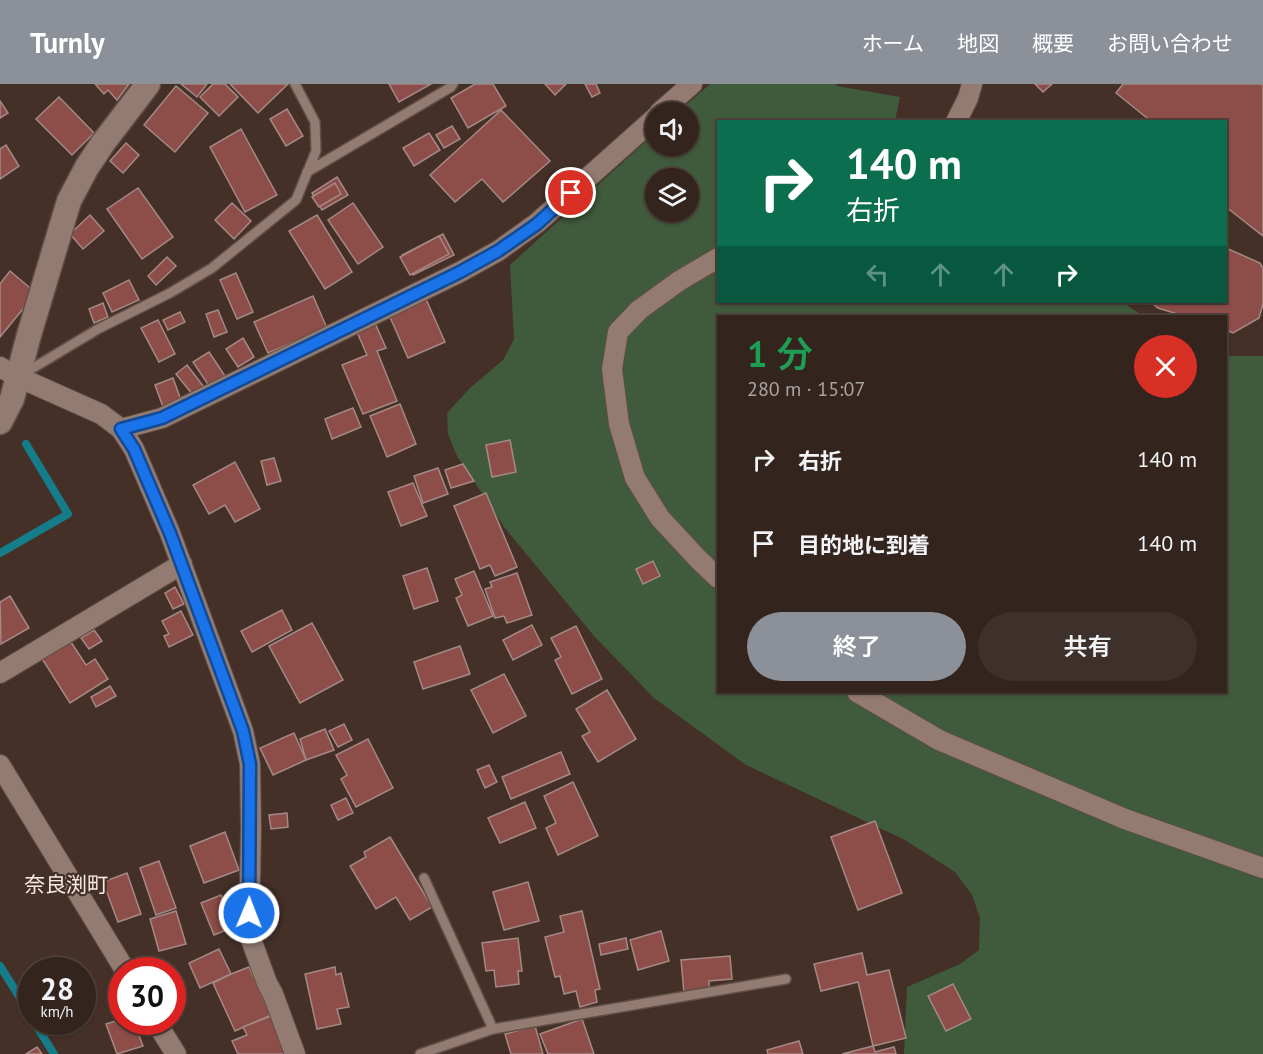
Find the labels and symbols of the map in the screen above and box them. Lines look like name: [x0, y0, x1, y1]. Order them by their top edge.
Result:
pin: [545, 167, 596, 218]
district label: 奈良渕町: [24, 871, 108, 898]
position arrow: [217, 881, 281, 945]
speed limit sign: 30: [108, 957, 186, 1035]

